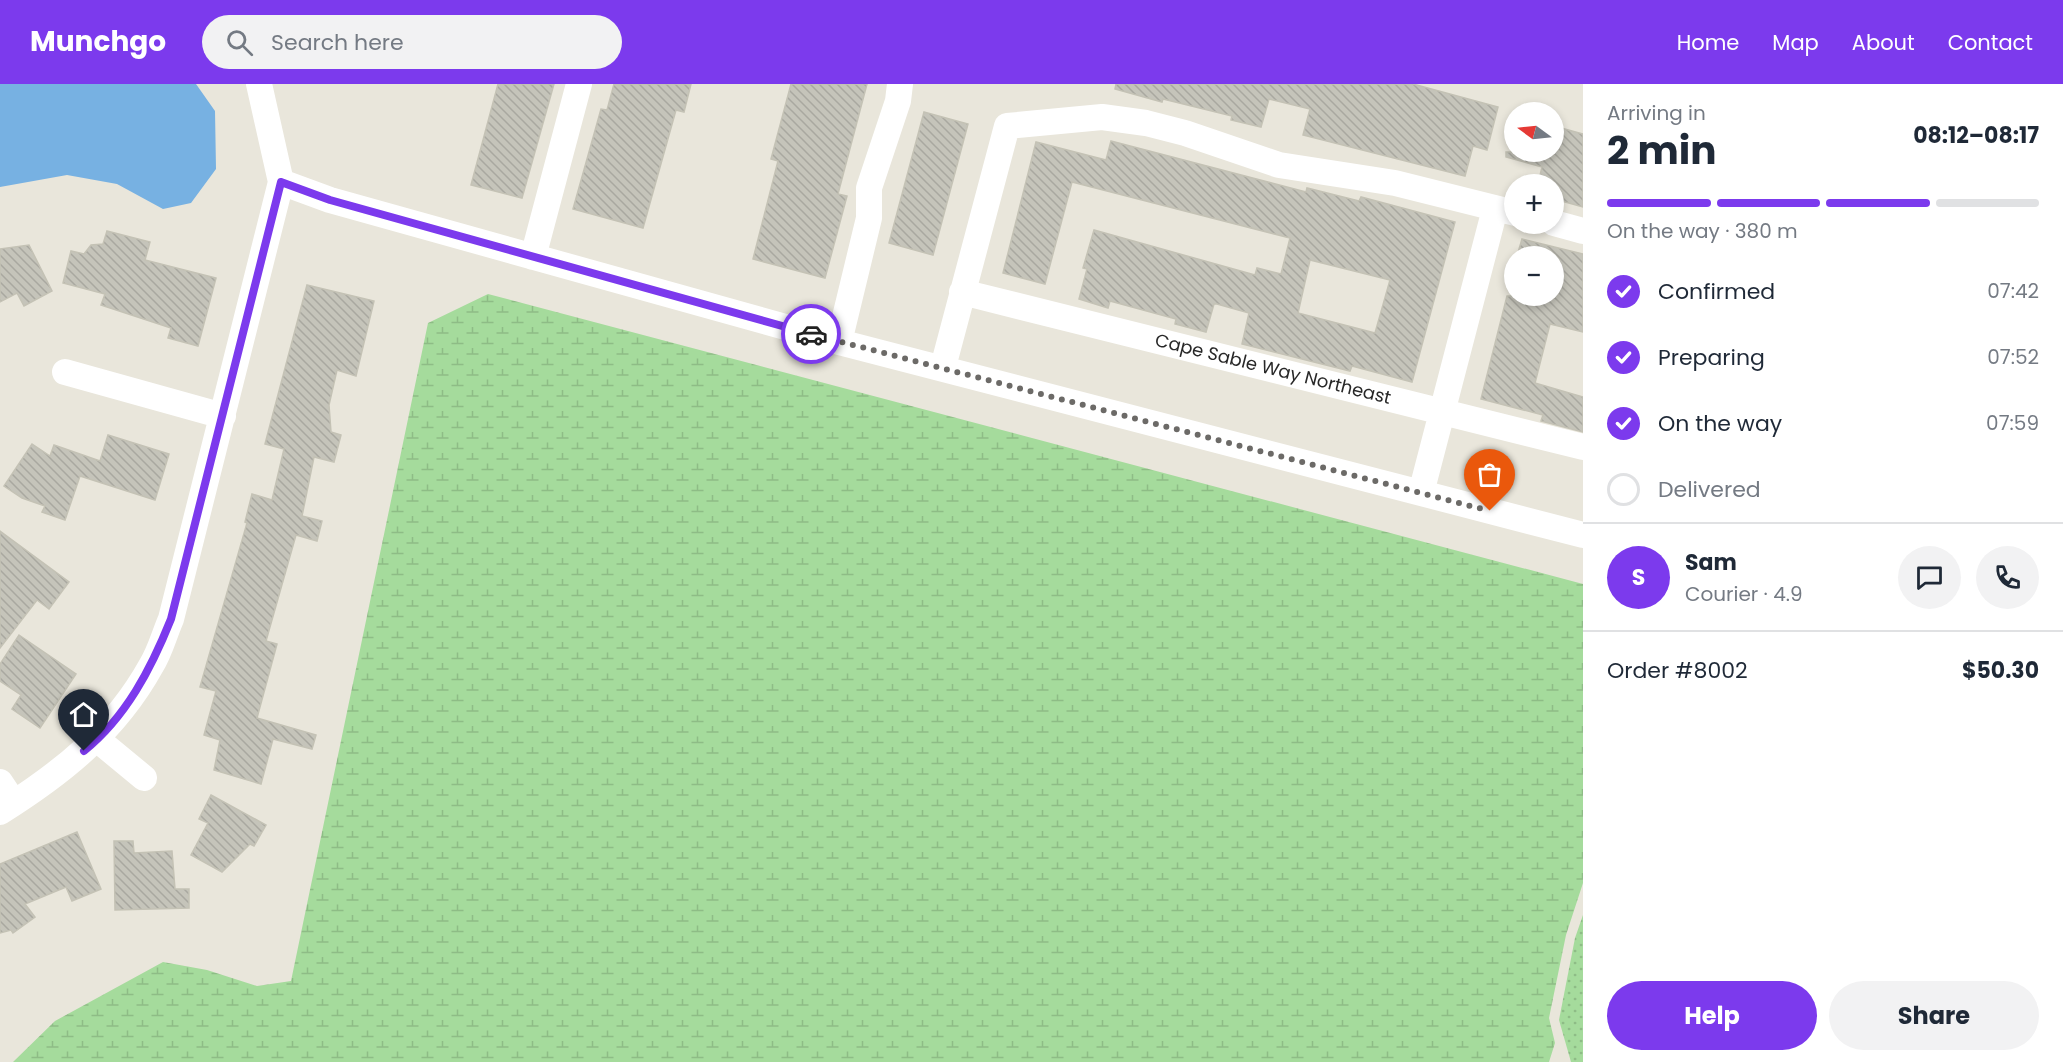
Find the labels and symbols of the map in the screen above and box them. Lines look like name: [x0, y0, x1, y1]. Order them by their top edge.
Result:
north arrow: [1504, 102, 1564, 162]
courier: [781, 304, 841, 364]
street label: Cape Sable Way Northeast: [1152, 327, 1394, 410]
pin: [1464, 449, 1515, 511]
pin: [58, 689, 109, 751]

